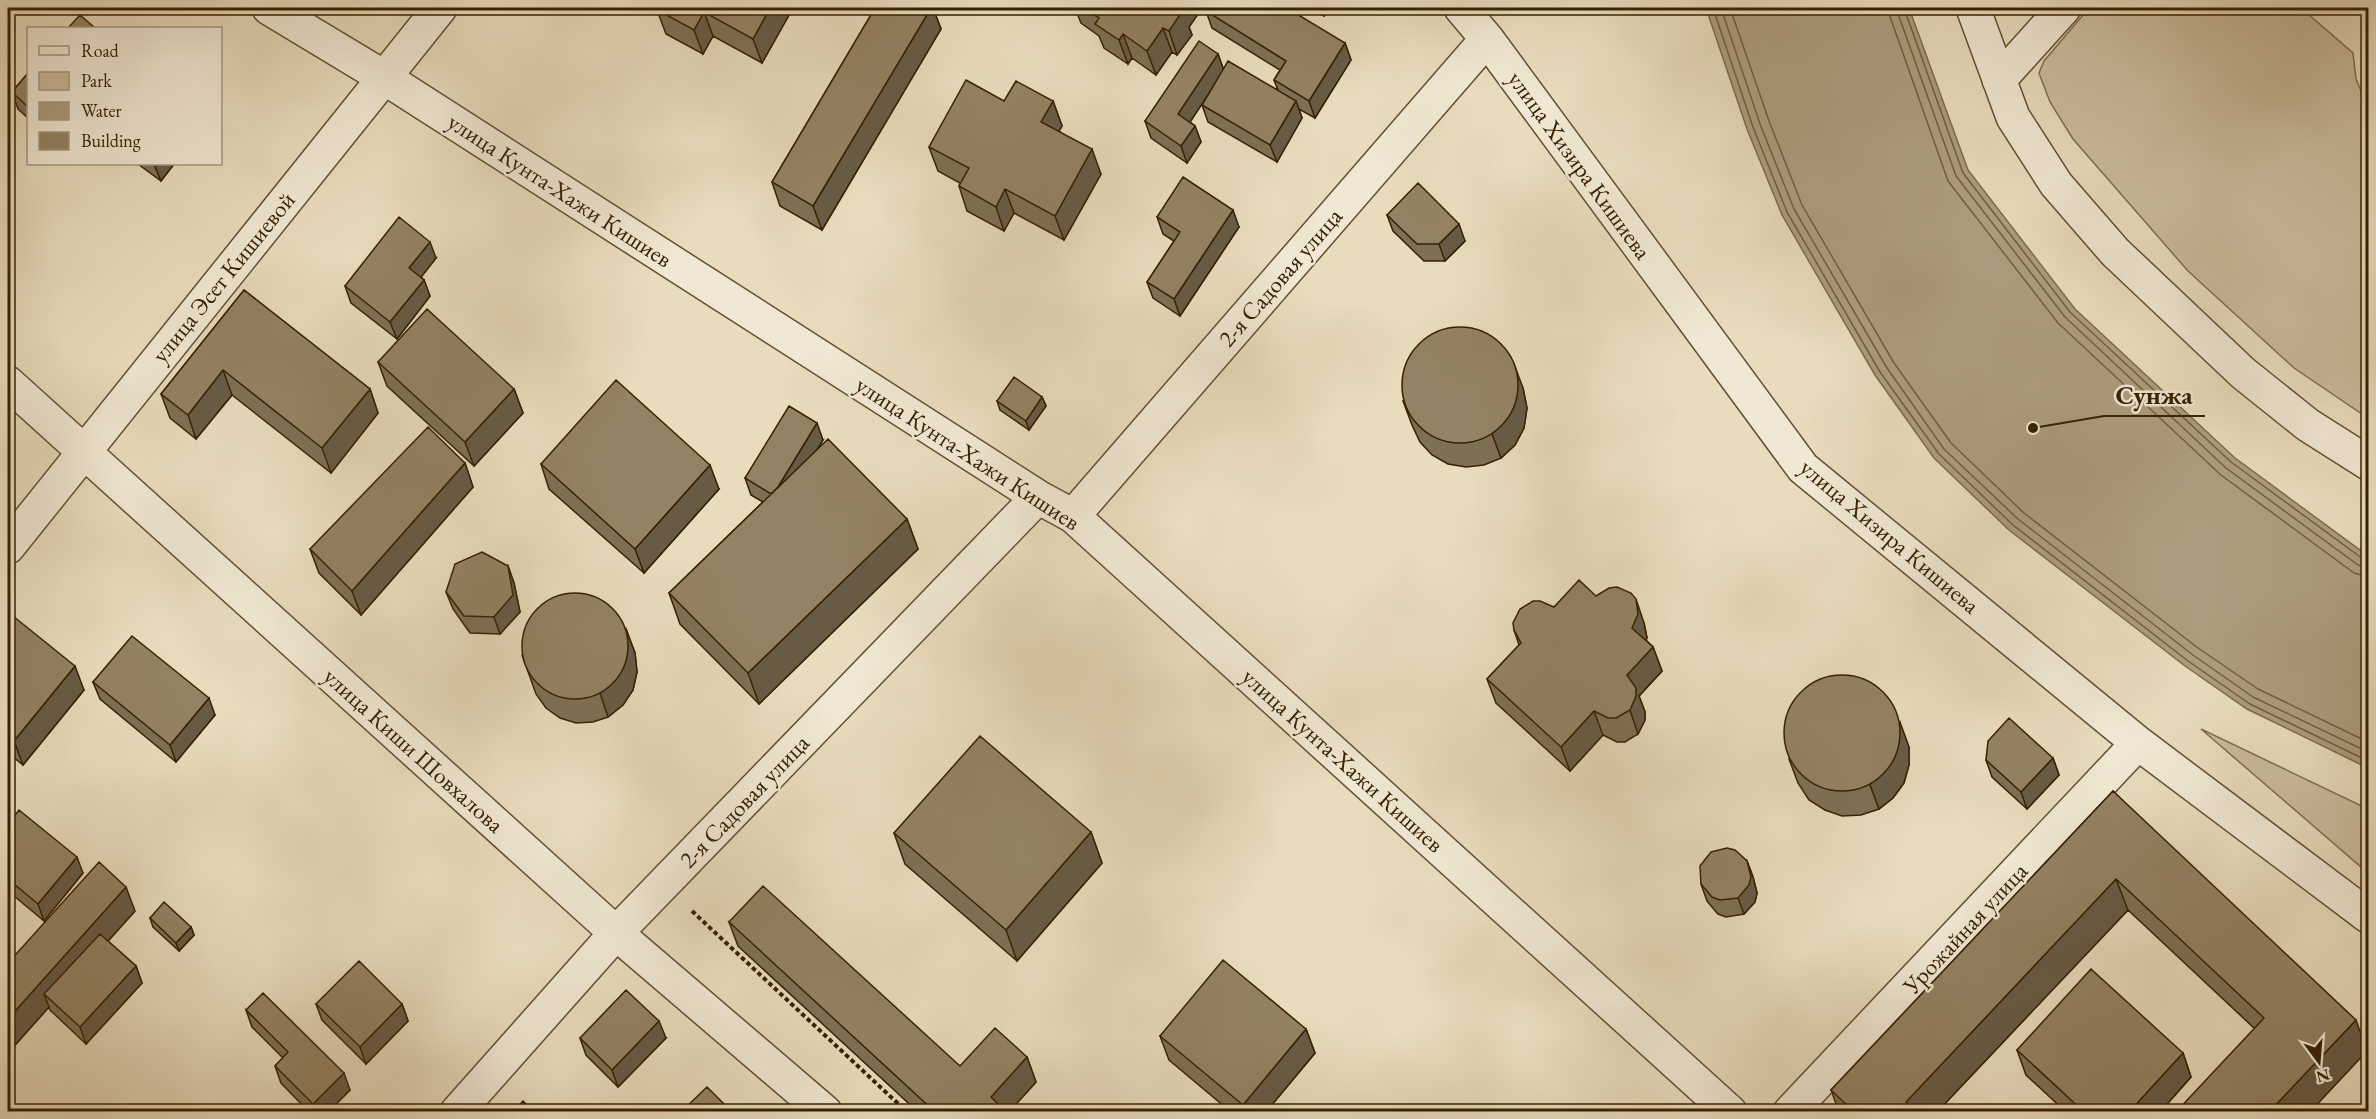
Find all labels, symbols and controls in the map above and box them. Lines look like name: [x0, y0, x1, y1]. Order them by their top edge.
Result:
legend: [27, 27, 222, 165]
text: Road: [81, 39, 120, 62]
street label: улица Хизира Кишиева: [1501, 65, 1659, 266]
text: Park: [81, 69, 112, 92]
text: Water: [81, 99, 122, 122]
street label: улица Кунта-Хажи Кишиев: [442, 106, 678, 274]
text: Building: [81, 129, 141, 152]
street label: улица Эсет Кишиевой: [144, 185, 302, 369]
street label: 2-я Садовая улица: [1211, 201, 1349, 353]
street label: улица Кунта-Хажи Кишиев: [850, 369, 1086, 537]
callout: Сунжа: [2104, 372, 2205, 416]
text: Сунжа: [2115, 378, 2193, 412]
street label: улица Хизира Кишиева: [1794, 452, 1987, 621]
street label: улица Киши Шовхалова: [317, 661, 511, 840]
street label: улица Кунта-Хажи Кишиев: [1235, 661, 1451, 859]
street label: 2-я Садовая улица: [672, 727, 816, 874]
street label: Урожайная улица: [1895, 855, 2034, 1001]
north arrow: [2289, 1032, 2349, 1092]
text: N: [2314, 1064, 2332, 1088]

